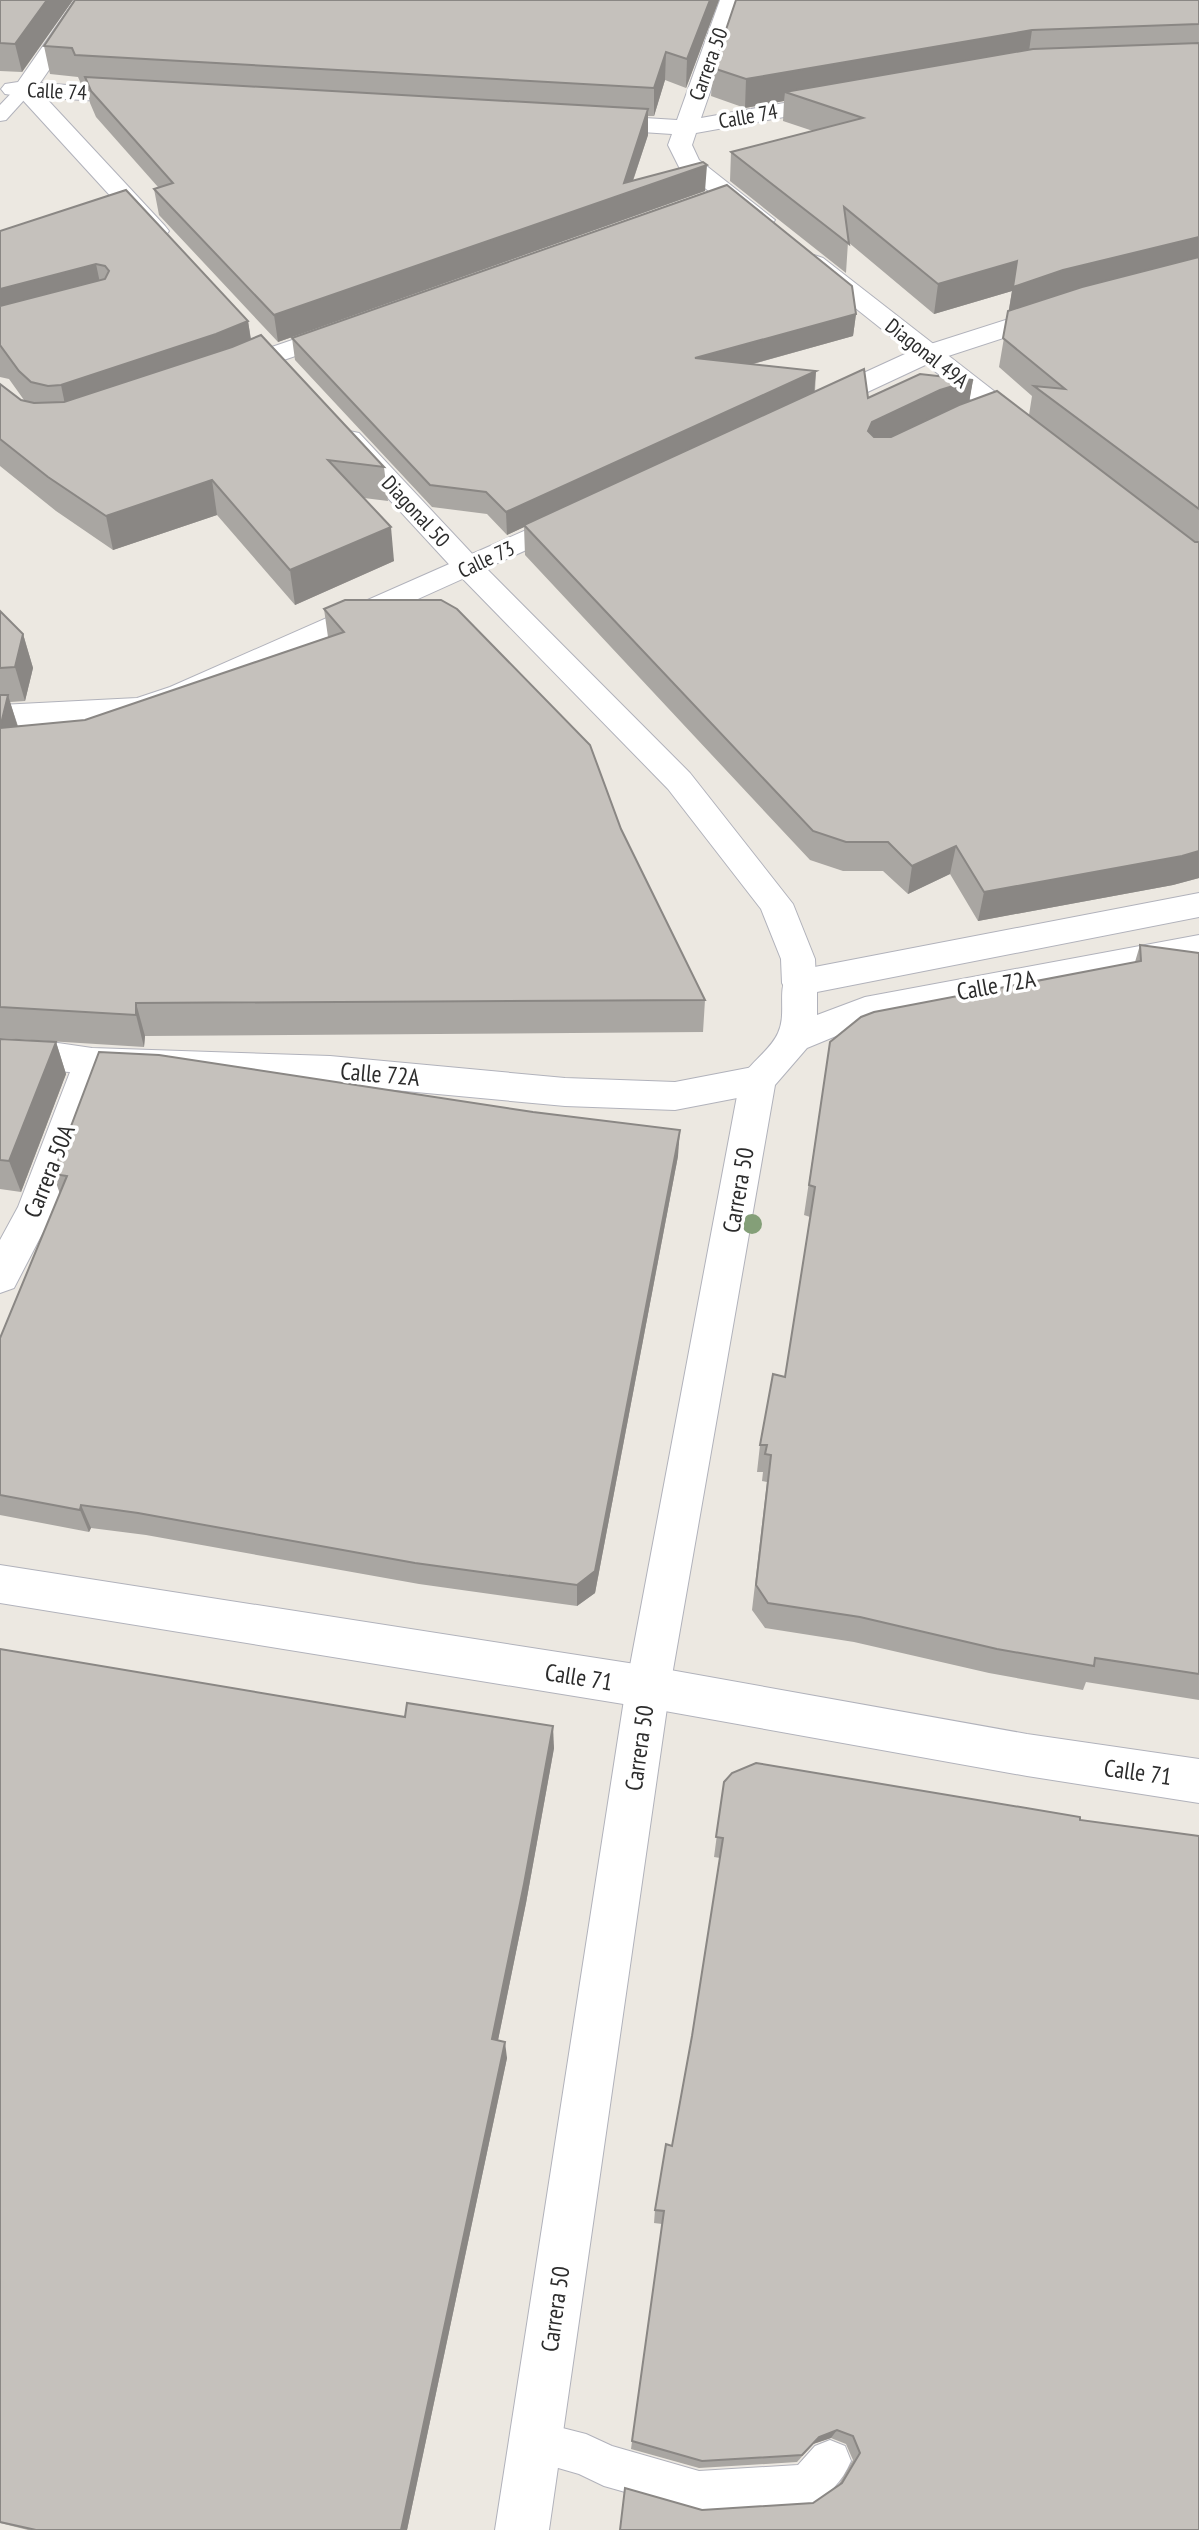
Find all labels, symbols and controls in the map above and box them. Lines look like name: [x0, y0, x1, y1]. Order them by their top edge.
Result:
street label: Carrera 50: [682, 24, 734, 104]
street label: Calle 74: [27, 76, 88, 106]
street label: Calle 74: [716, 97, 780, 134]
street label: Diagonal 49A: [880, 312, 974, 394]
street label: Diagonal 50: [376, 470, 456, 552]
street label: Calle 73: [453, 534, 519, 584]
street label: Calle 72A: [954, 963, 1038, 1007]
street label: Calle 72A: [339, 1055, 422, 1093]
street label: Carrera 50A: [16, 1119, 82, 1222]
street label: Carrera 50: [715, 1145, 761, 1235]
street label: Calle 71: [543, 1656, 615, 1698]
street label: Carrera 50: [618, 1703, 660, 1793]
street label: Calle 71: [1102, 1752, 1174, 1792]
street label: Carrera 50: [534, 2264, 576, 2354]

